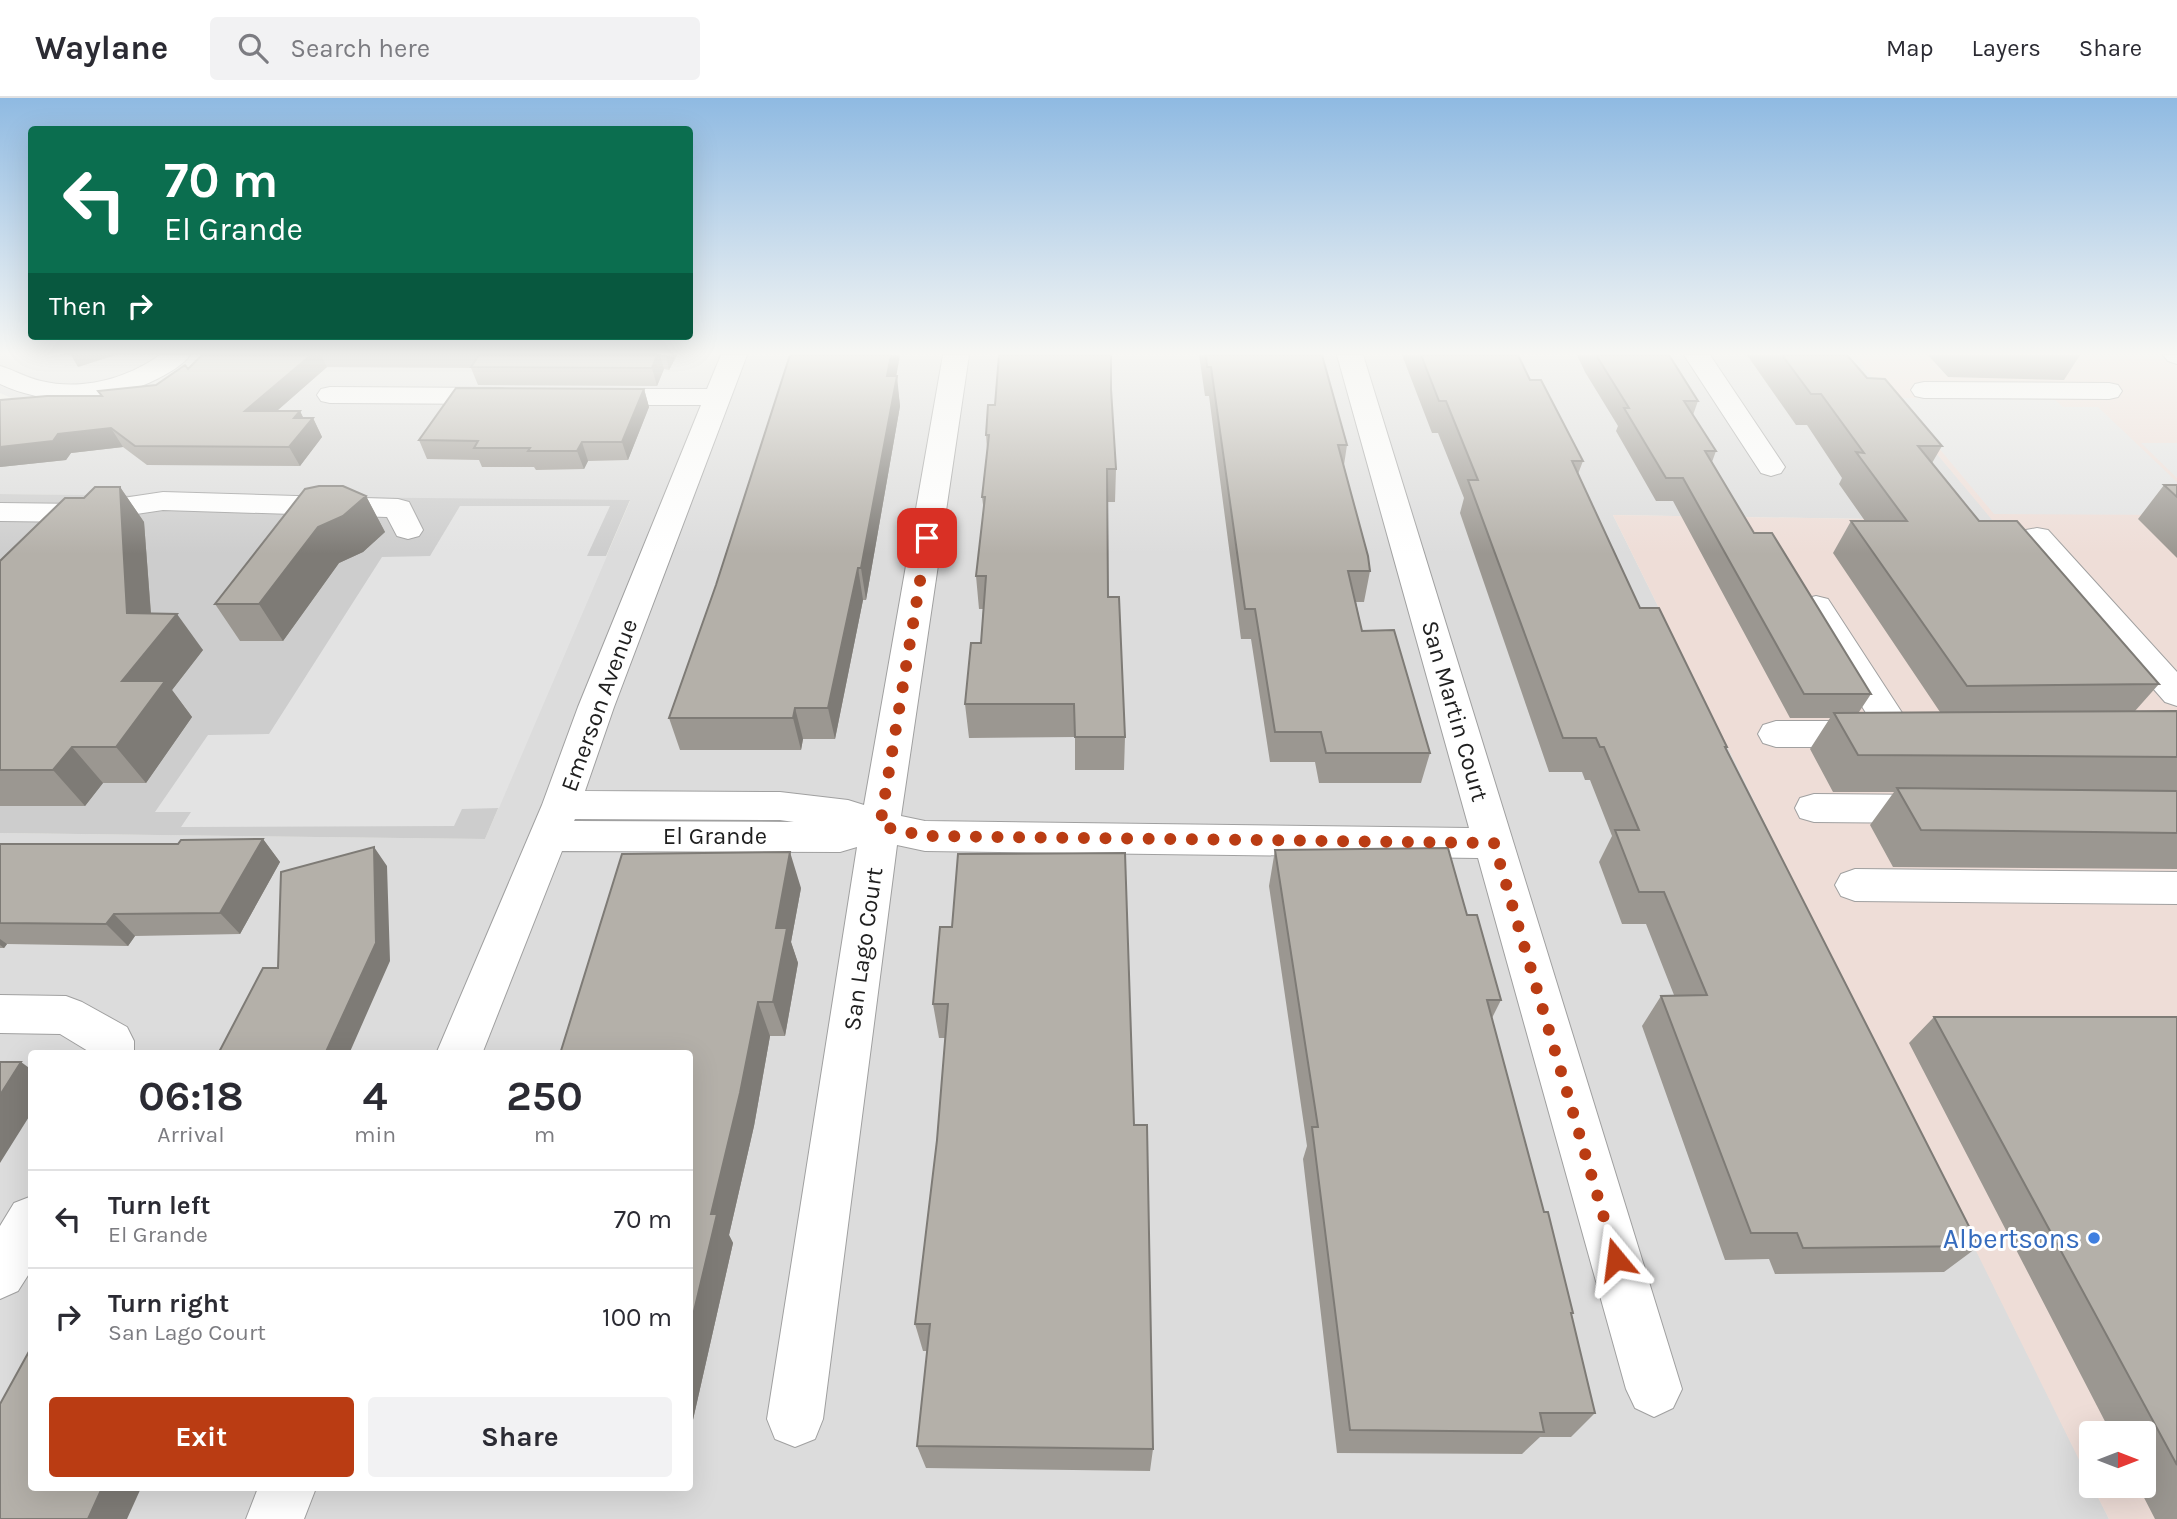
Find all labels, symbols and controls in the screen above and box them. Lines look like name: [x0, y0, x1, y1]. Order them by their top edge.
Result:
search box: [210, 17, 700, 80]
text: Waylane: [35, 29, 168, 67]
icon: search: [234, 29, 272, 67]
text: Search here: [290, 33, 430, 64]
text: Map: [1886, 34, 1934, 62]
text: Layers: [1972, 34, 2041, 62]
text: Share: [2079, 34, 2142, 62]
text: 70 m: [164, 152, 278, 209]
icon: left: [49, 154, 140, 245]
text: El Grande: [164, 211, 303, 248]
icon: right: [121, 287, 159, 325]
text: Then: [49, 291, 107, 322]
pin: [897, 508, 957, 568]
icon: arrive: [908, 519, 946, 557]
street label: Emerson Avenue: [555, 615, 643, 795]
street label: San Martin Court: [1416, 617, 1494, 805]
street label: El Grande: [663, 822, 767, 850]
street label: San Lago Court: [838, 865, 888, 1033]
text: 06:18: [138, 1071, 244, 1121]
text: 4: [363, 1071, 388, 1121]
text: 250: [506, 1071, 583, 1121]
text: Arrival: [157, 1121, 225, 1148]
text: min: [354, 1121, 396, 1148]
text: m: [534, 1121, 555, 1148]
text: Turn left: [108, 1190, 210, 1221]
icon: left: [49, 1200, 87, 1238]
text: 70 m: [614, 1204, 672, 1235]
text: El Grande: [108, 1221, 208, 1248]
position arrow: [1579, 1222, 1653, 1296]
place label: Albertsons: [1943, 1222, 2080, 1255]
marker: Albertsons: [2086, 1230, 2102, 1246]
text: Turn right: [108, 1288, 229, 1319]
icon: right: [49, 1298, 87, 1336]
text: 100 m: [602, 1302, 672, 1333]
text: San Lago Court: [108, 1319, 266, 1346]
button: Exit: [49, 1397, 354, 1477]
button: Share: [368, 1397, 672, 1477]
north arrow: [2079, 1421, 2156, 1498]
map controls: [2079, 1421, 2156, 1498]

